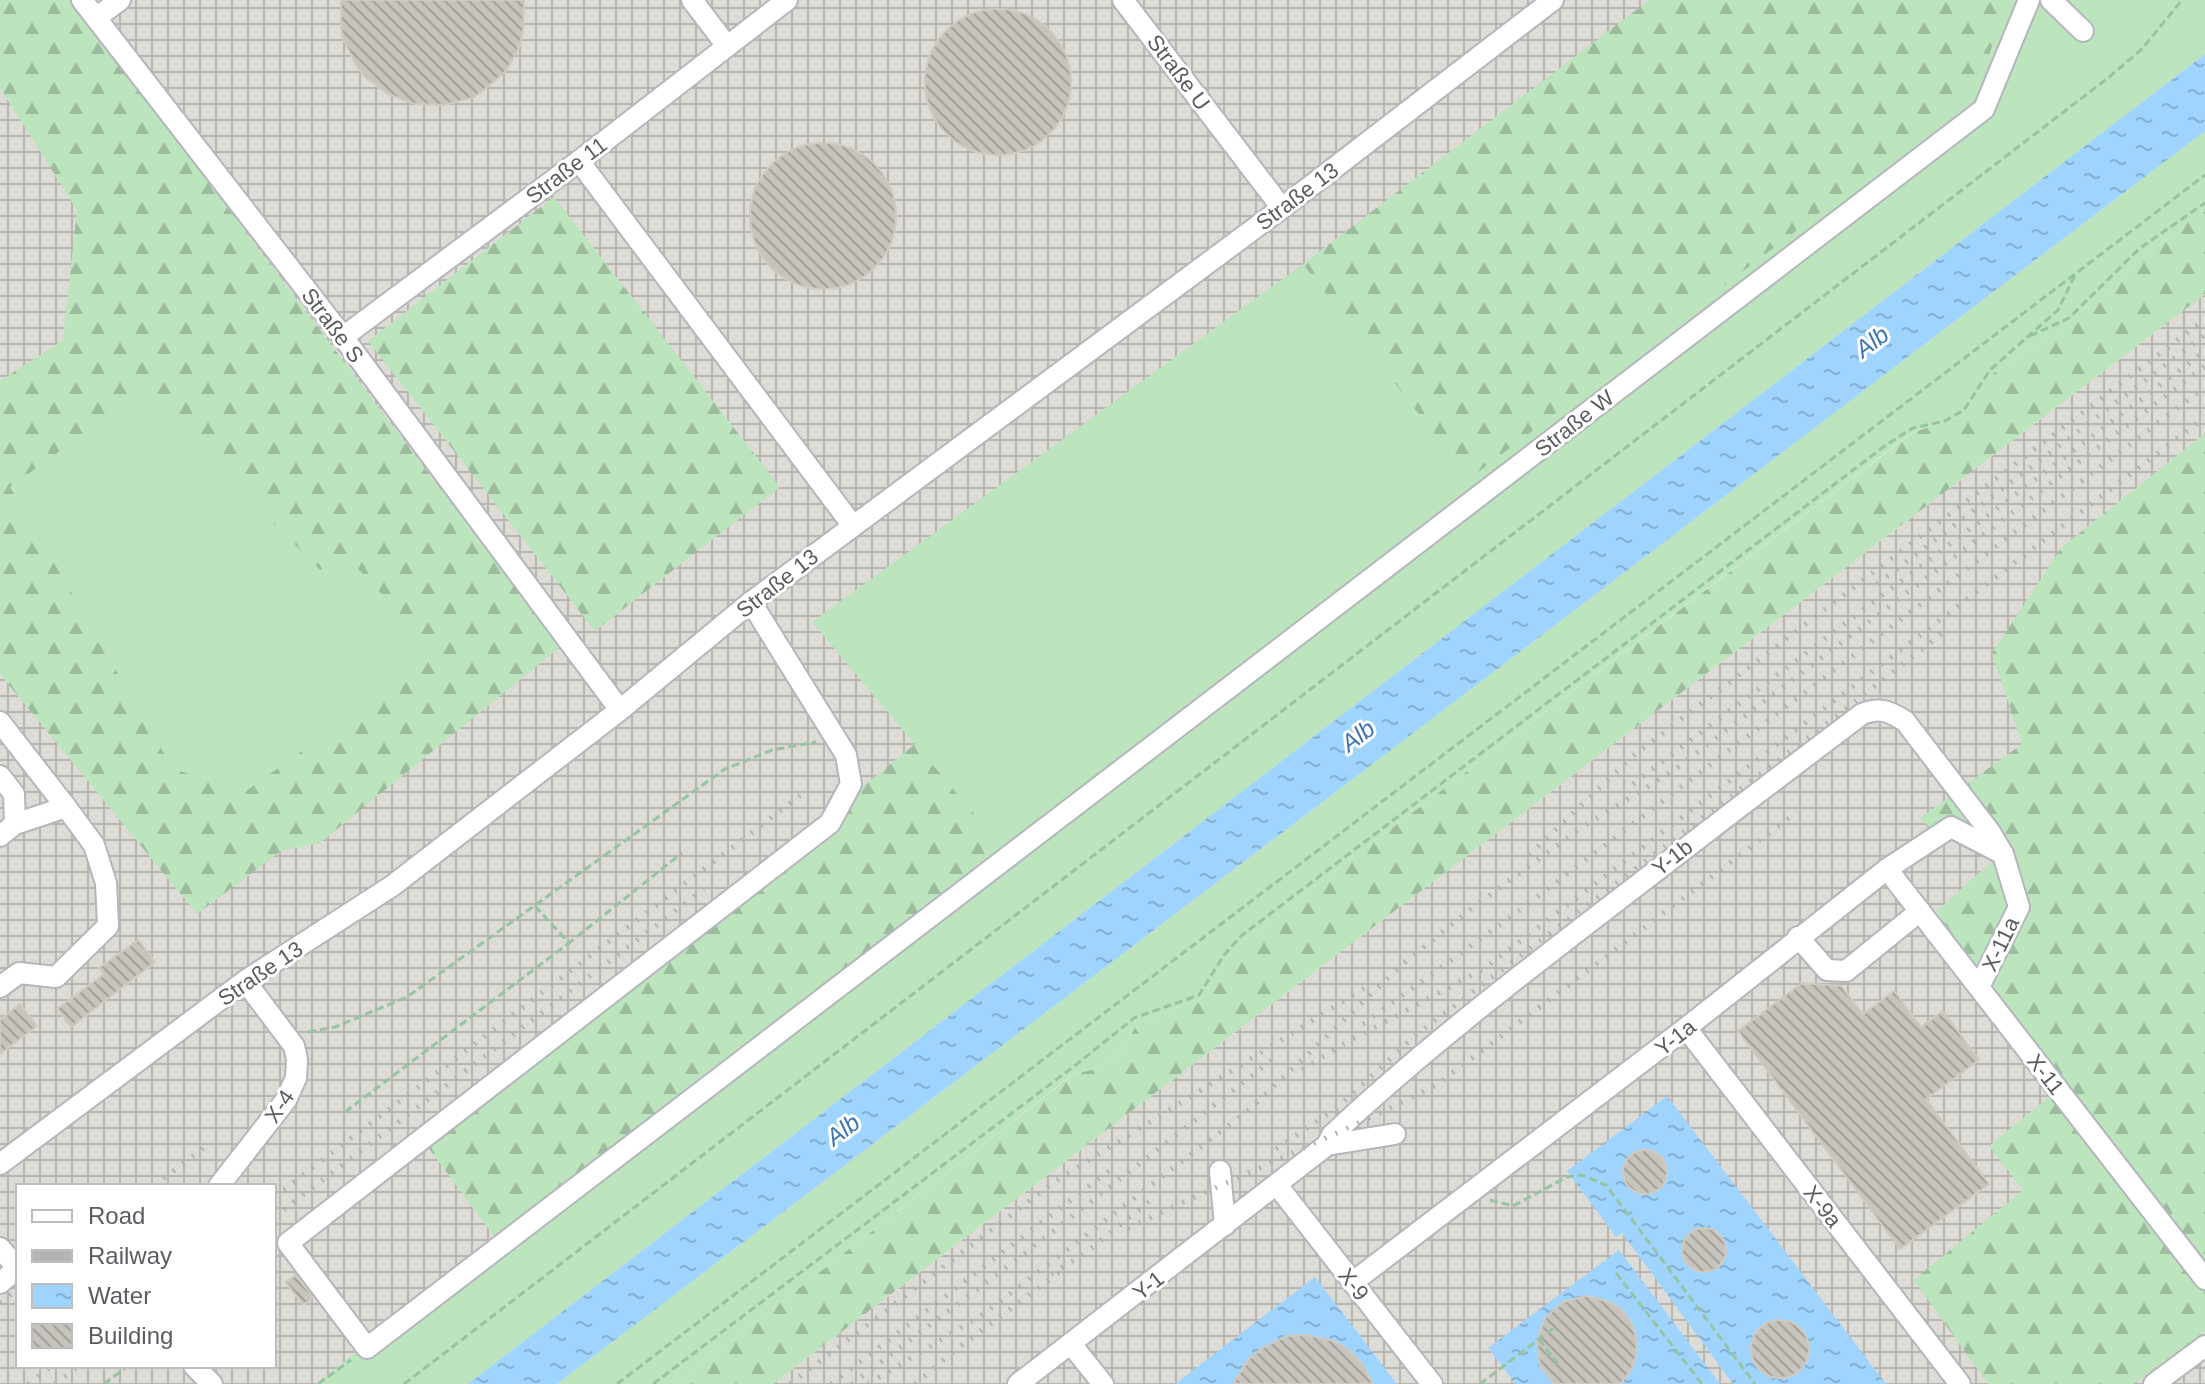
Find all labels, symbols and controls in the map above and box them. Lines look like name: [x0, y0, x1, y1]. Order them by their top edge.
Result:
street label: Straße U: [1142, 30, 1215, 115]
street label: Straße 11: [521, 132, 612, 209]
street label: Straße 13: [1251, 157, 1343, 235]
street label: Straße S: [296, 283, 369, 367]
water label: Alb: [1848, 320, 1894, 364]
street label: Straße W: [1530, 385, 1619, 462]
street label: Straße 13: [732, 544, 823, 623]
water label: Alb: [1334, 714, 1380, 758]
street label: Y-1b: [1647, 834, 1698, 881]
street label: X-11a: [1977, 912, 2025, 975]
street label: Straße 13: [213, 936, 307, 1011]
street label: Y-1a: [1650, 1013, 1701, 1061]
street label: X-11: [2022, 1049, 2069, 1100]
street label: X-4: [259, 1085, 299, 1127]
water label: Alb: [819, 1108, 865, 1152]
street label: X-9a: [1798, 1180, 1847, 1233]
legend: [16, 1184, 276, 1368]
text: Road: [88, 1202, 145, 1229]
text: Railway: [88, 1242, 172, 1269]
street label: X-9: [1333, 1263, 1374, 1305]
street label: Y-1: [1128, 1266, 1169, 1305]
text: Water: [88, 1282, 151, 1309]
text: Building: [88, 1322, 173, 1349]

